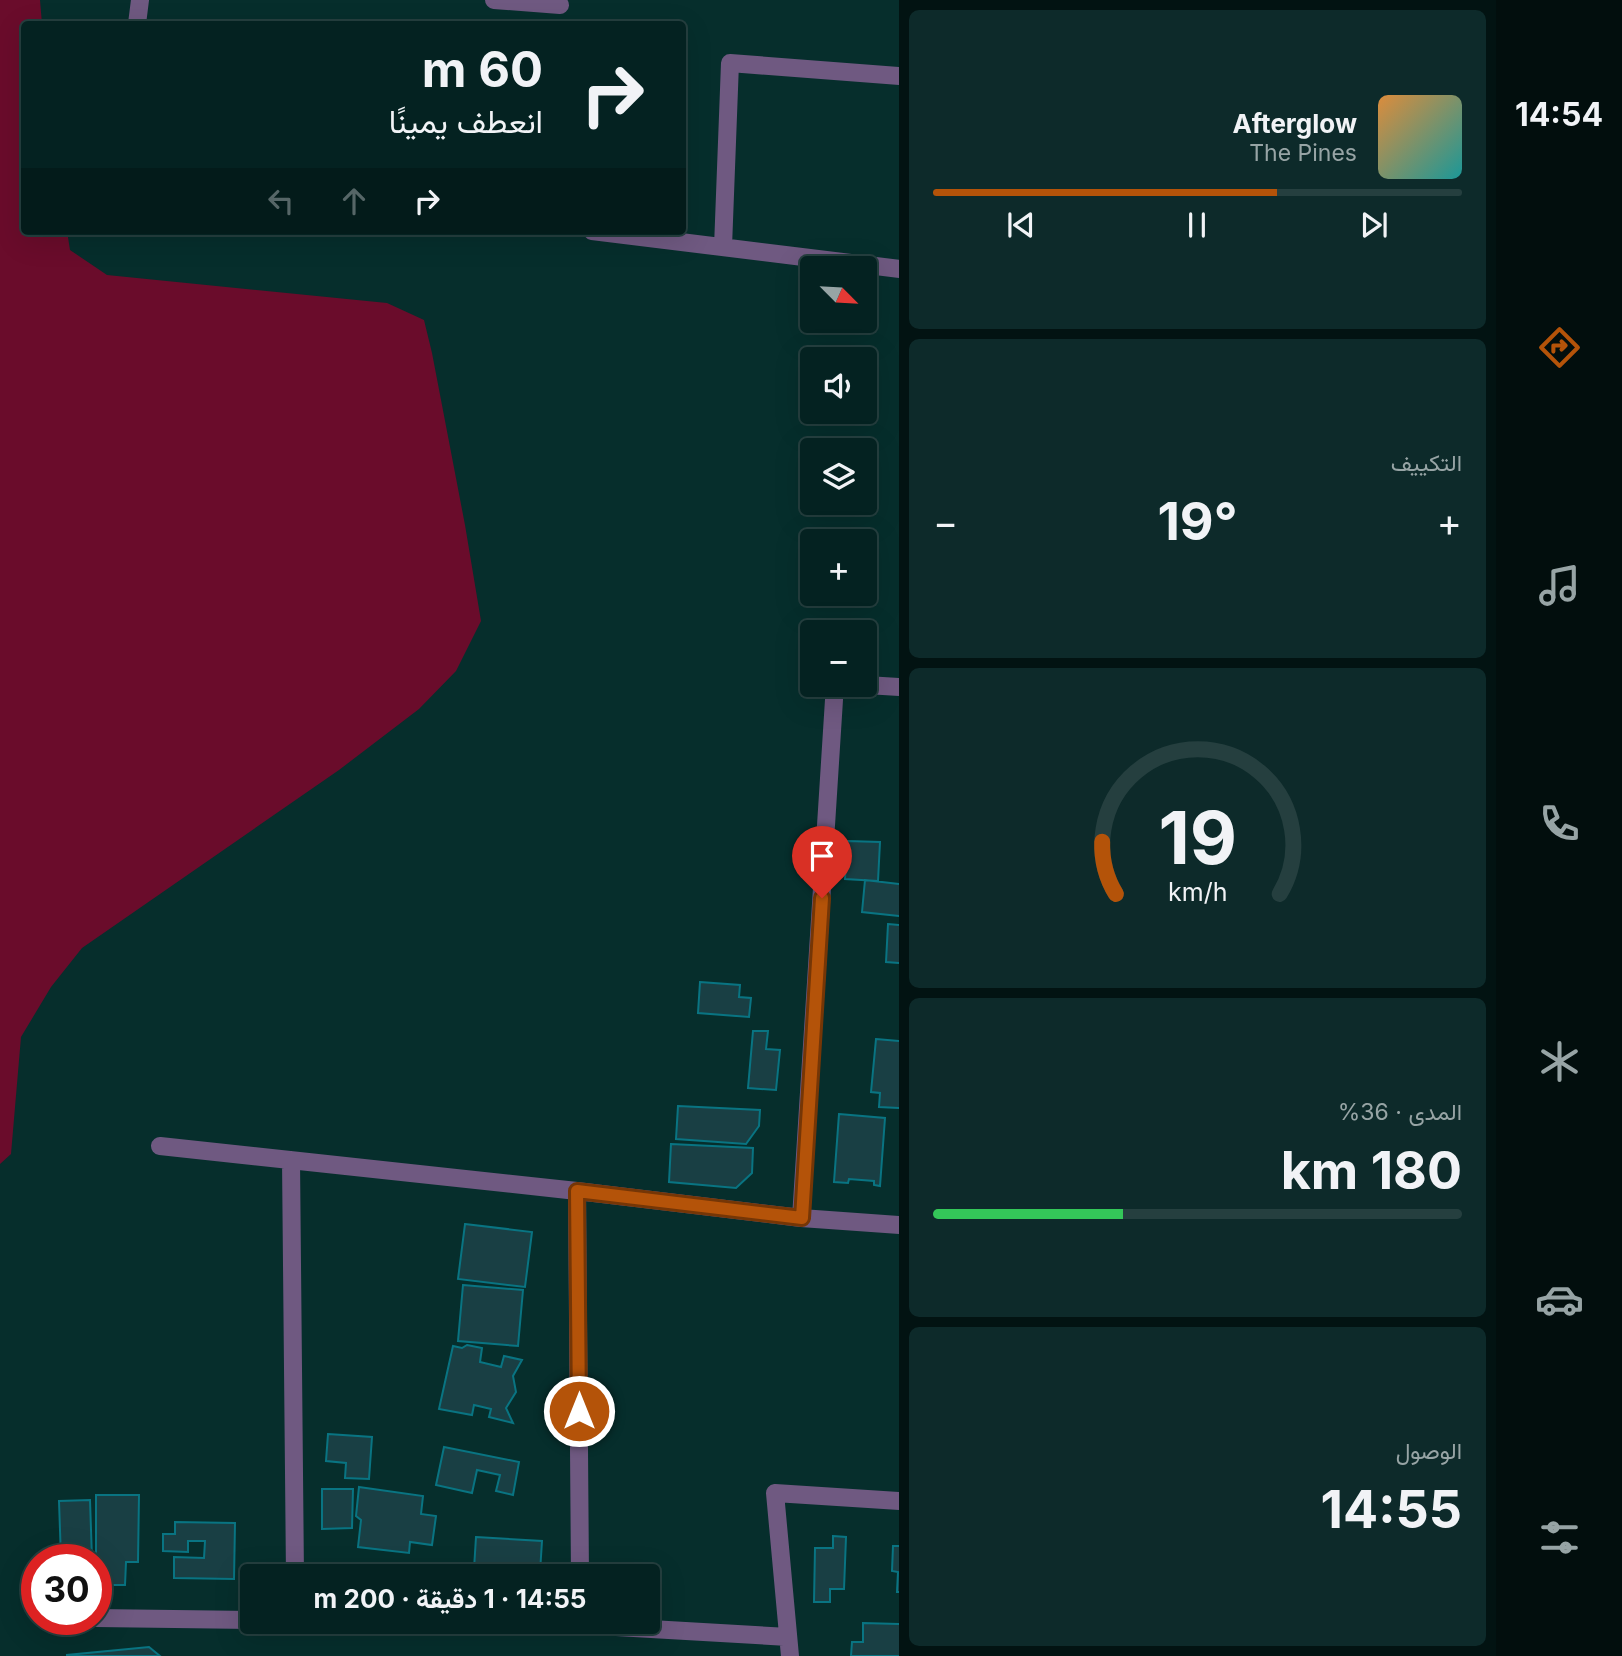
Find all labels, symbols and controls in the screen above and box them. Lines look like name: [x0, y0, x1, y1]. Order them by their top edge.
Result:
text: 60 m: [422, 40, 543, 99]
icon: right: [567, 49, 658, 140]
text: 14:54: [1515, 95, 1603, 134]
text: انعطف يمينًا: [389, 102, 543, 141]
text: Afterglow: [1233, 108, 1357, 139]
text: The Pines: [1249, 139, 1357, 167]
icon: left: [262, 182, 300, 220]
icon: ahead: [335, 182, 373, 220]
icon: right: [408, 182, 446, 220]
icon: previous: [1002, 206, 1040, 244]
icon: pause: [1178, 206, 1216, 244]
icon: next: [1355, 206, 1393, 244]
north arrow: [800, 256, 877, 332]
map controls: [800, 256, 877, 697]
icon: directions: [1535, 323, 1584, 372]
button: sound: [800, 347, 877, 424]
button: layers: [800, 438, 877, 515]
text: التكييف: [1391, 449, 1462, 477]
text: 19°: [1157, 490, 1238, 553]
text: −: [933, 499, 958, 545]
text: +: [1437, 499, 1462, 545]
button: +: [800, 529, 877, 606]
icon: music: [1535, 561, 1584, 610]
button: −: [800, 620, 877, 697]
text: 19: [1158, 793, 1237, 882]
icon: phone: [1535, 799, 1584, 848]
pin: [792, 826, 852, 898]
icon: arrive: [803, 837, 841, 875]
text: km/h: [1168, 877, 1227, 907]
icon: climate: [1535, 1037, 1584, 1086]
text: المدى · 36%: [1338, 1098, 1462, 1126]
text: 180 km: [1281, 1139, 1462, 1202]
icon: car: [1535, 1275, 1584, 1324]
position arrow: [542, 1374, 616, 1448]
text: الوصول: [1396, 1437, 1462, 1465]
text: 14:55: [1321, 1478, 1462, 1541]
icon: filters: [1535, 1513, 1584, 1562]
speed limit sign: 30: [21, 1544, 112, 1635]
text: 14:55 · 1 دقيقة · 200 m: [314, 1583, 586, 1614]

